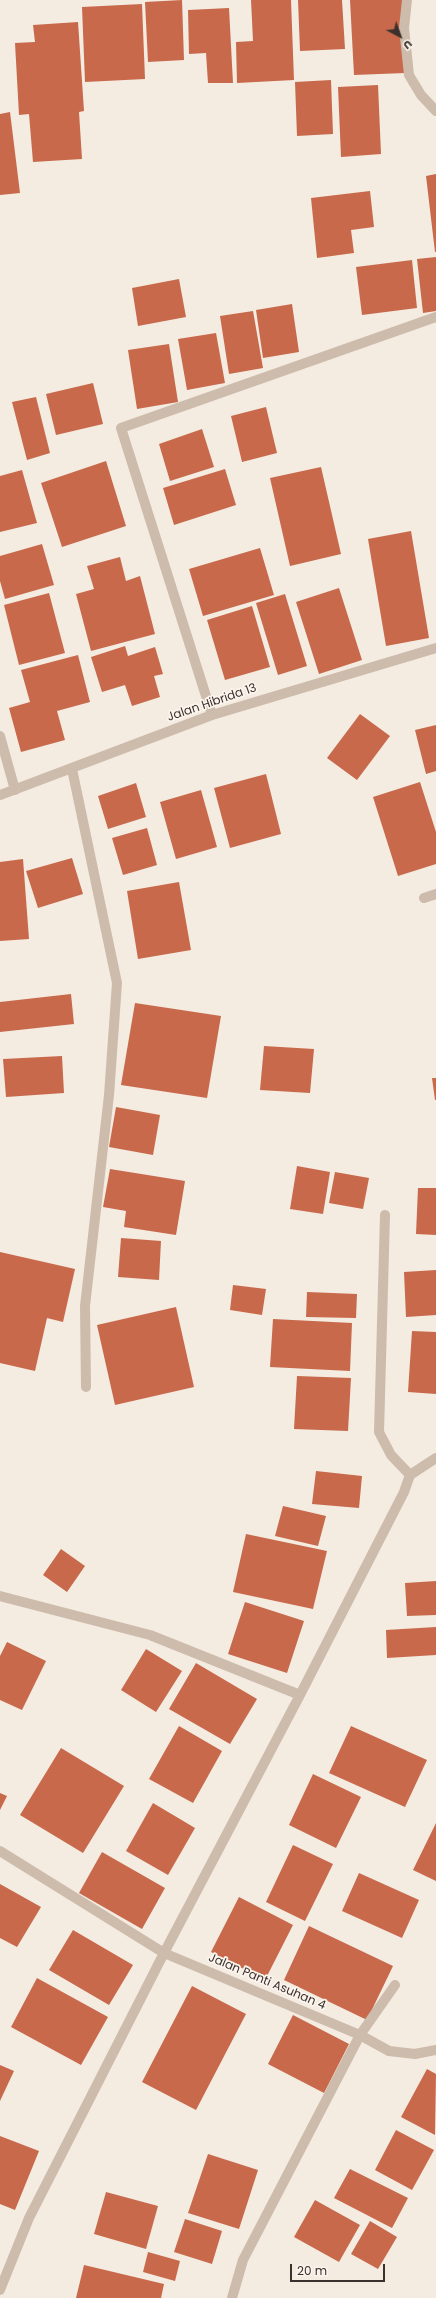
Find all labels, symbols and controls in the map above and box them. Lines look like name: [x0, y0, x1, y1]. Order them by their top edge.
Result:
north arrow: [380, 16, 420, 56]
text: U: [400, 36, 416, 54]
street label: Jalan Hibrida 13: [165, 681, 259, 725]
street label: Jalan Panti Asuhan 4: [206, 1951, 328, 2013]
scale bar: [292, 2256, 387, 2282]
text: 20 m: [297, 2262, 327, 2279]

